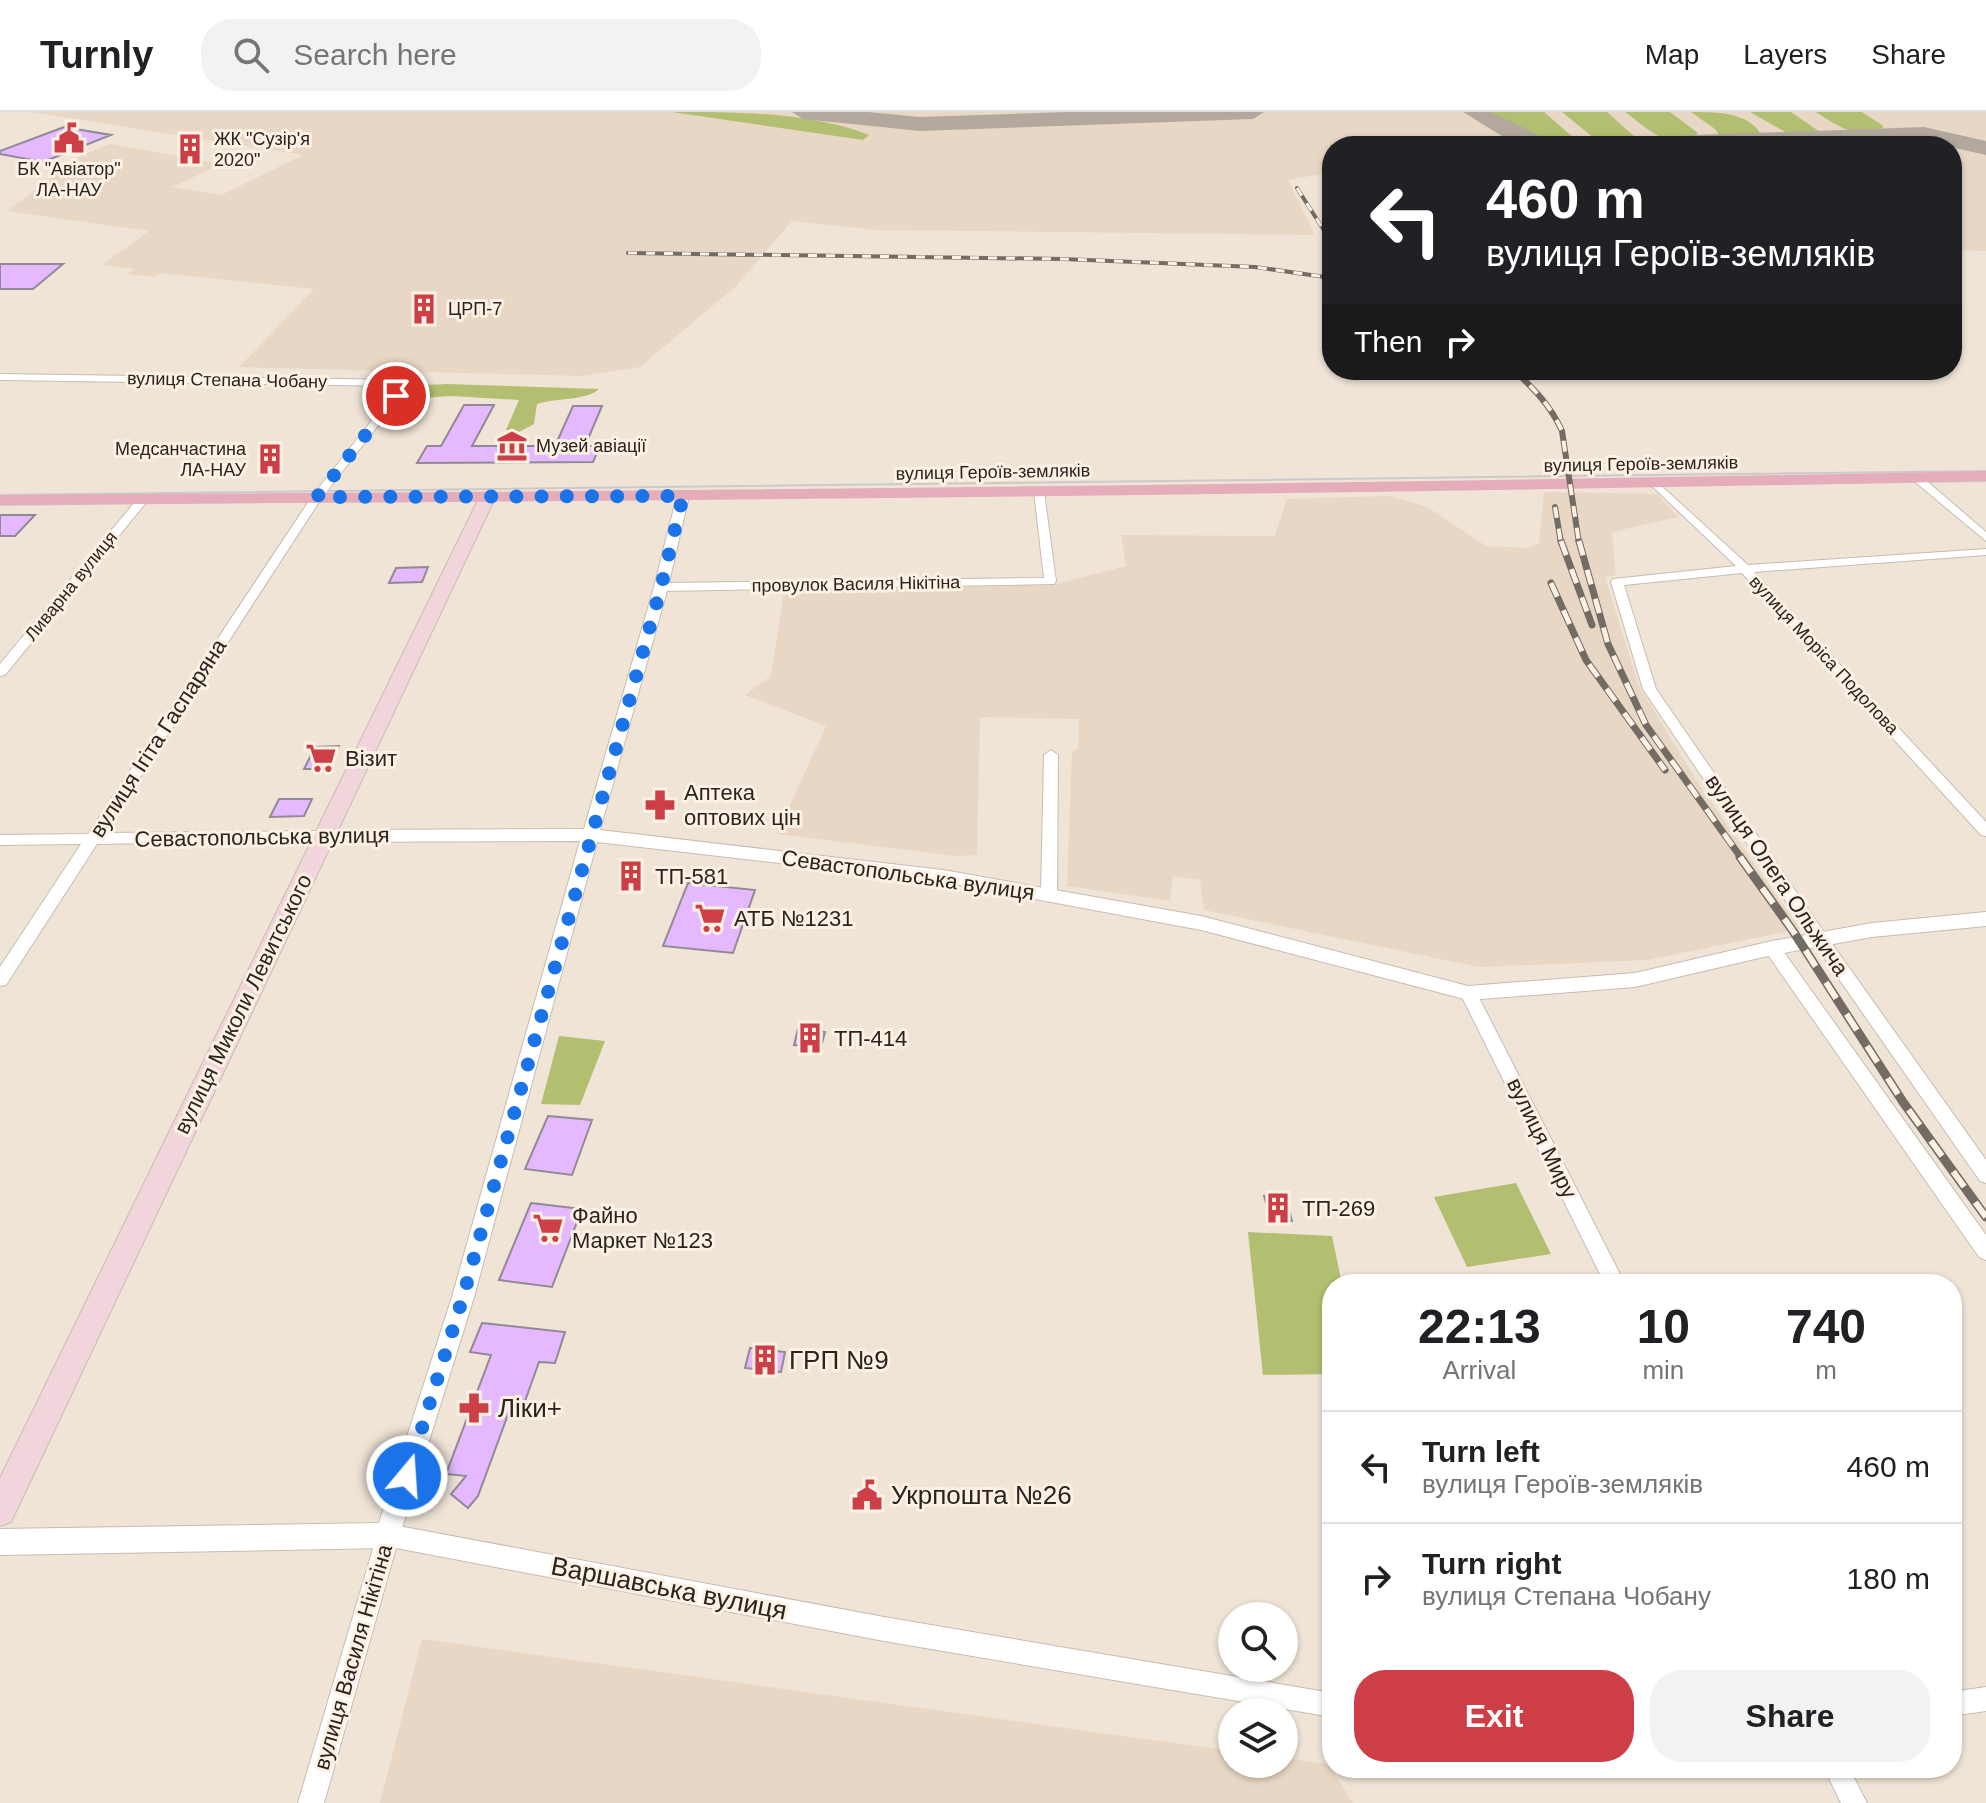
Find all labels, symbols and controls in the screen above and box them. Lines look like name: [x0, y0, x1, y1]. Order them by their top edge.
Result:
search box: [201, 19, 761, 91]
icon: search: [229, 33, 273, 77]
text: Turnly: [40, 34, 153, 76]
text: Search here: [293, 38, 457, 71]
text: Map: [1645, 39, 1699, 70]
text: Layers: [1743, 39, 1827, 70]
text: Share: [1871, 39, 1946, 70]
public building icon: БК "Авіатор" ЛА-НАУ: [52, 121, 86, 155]
place label: ЖК "Сузір'я 2020": [214, 129, 310, 170]
building icon: ЖК "Сузір'я 2020": [173, 132, 207, 166]
place label: БК "Авіатор" ЛА-НАУ: [17, 159, 121, 200]
text: 460 m: [1486, 167, 1645, 230]
icon: left: [1354, 168, 1458, 272]
text: вулиця Героїв-земляків: [1486, 233, 1875, 274]
building icon: ЦРП-7: [407, 292, 441, 326]
place label: ЦРП-7: [448, 299, 502, 319]
icon: right: [1438, 320, 1482, 364]
text: Then: [1354, 325, 1422, 358]
pin: [362, 362, 430, 430]
street label: вулиця Степана Чобану: [127, 368, 327, 392]
icon: arrive: [374, 374, 418, 418]
museum icon: Музей авіації: [495, 429, 529, 463]
place label: Музей авіації: [536, 436, 646, 456]
place label: Медсанчастина ЛА-НАУ: [115, 439, 247, 480]
building icon: Медсанчастина ЛА-НАУ: [253, 442, 287, 476]
street label: вулиця Героїв-земляків: [1544, 452, 1738, 476]
street label: вулиця Героїв-земляків: [896, 460, 1090, 484]
street label: Ливарна вулиця: [21, 527, 121, 645]
street label: провулок Василя Нікітіна: [752, 572, 961, 596]
street label: вулиця Моріса Подолова: [1745, 572, 1903, 739]
street label: вулиця Ігіта Гаспаряна: [85, 634, 232, 842]
supermarket icon: Візит: [304, 741, 338, 775]
place label: Візит: [345, 746, 397, 771]
street label: вулиця Олега Ольжича: [1700, 770, 1854, 981]
place label: Аптека оптових цін: [684, 780, 801, 830]
pharmacy icon: Аптека оптових цін: [643, 788, 677, 822]
street label: Севастопольська вулиця: [134, 822, 390, 852]
street label: Севастопольська вулиця: [780, 845, 1036, 905]
building icon: ТП-581: [614, 859, 648, 893]
place label: ТП-581: [655, 864, 728, 889]
street label: вулиця Миколи Левитського: [169, 870, 317, 1138]
supermarket icon: АТБ №1231: [693, 901, 727, 935]
place label: АТБ №1231: [734, 906, 854, 931]
building icon: ТП-414: [793, 1021, 827, 1055]
place label: ТП-414: [834, 1026, 907, 1051]
street label: вулиця Миру: [1502, 1074, 1582, 1202]
building icon: ТП-269: [1261, 1191, 1295, 1225]
place label: ТП-269: [1302, 1196, 1375, 1221]
place label: Файно Маркет №123: [572, 1203, 713, 1253]
supermarket icon: Файно Маркет №123: [531, 1211, 565, 1245]
text: 22:13: [1418, 1300, 1541, 1353]
text: 10: [1637, 1300, 1690, 1353]
text: 740: [1786, 1300, 1866, 1353]
building icon: ГРП №9: [748, 1343, 782, 1377]
place label: ГРП №9: [789, 1345, 889, 1375]
text: Arrival: [1442, 1355, 1516, 1385]
text: min: [1642, 1355, 1684, 1385]
text: m: [1815, 1355, 1837, 1385]
pharmacy icon: Ліки+: [457, 1391, 491, 1425]
place label: Ліки+: [498, 1393, 562, 1423]
position arrow: [365, 1434, 449, 1518]
text: Turn left: [1422, 1435, 1540, 1468]
icon: left: [1354, 1445, 1398, 1489]
text: 460 m: [1847, 1450, 1930, 1483]
text: вулиця Героїв-земляків: [1422, 1469, 1703, 1499]
public building icon: Укрпошта №26: [850, 1478, 884, 1512]
place label: Укрпошта №26: [891, 1480, 1072, 1510]
street label: вулиця Василя Нікітіна: [309, 1541, 397, 1773]
text: Turn right: [1422, 1547, 1561, 1580]
street label: Варшавська вулиця: [549, 1550, 789, 1626]
icon: right: [1354, 1557, 1398, 1601]
text: 180 m: [1847, 1562, 1930, 1595]
text: вулиця Степана Чобану: [1422, 1581, 1711, 1611]
map controls: [1218, 1602, 1298, 1778]
button: search: [1218, 1602, 1298, 1682]
button: Exit: [1354, 1670, 1634, 1762]
button: Share: [1650, 1670, 1930, 1762]
button: layers: [1218, 1698, 1298, 1778]

